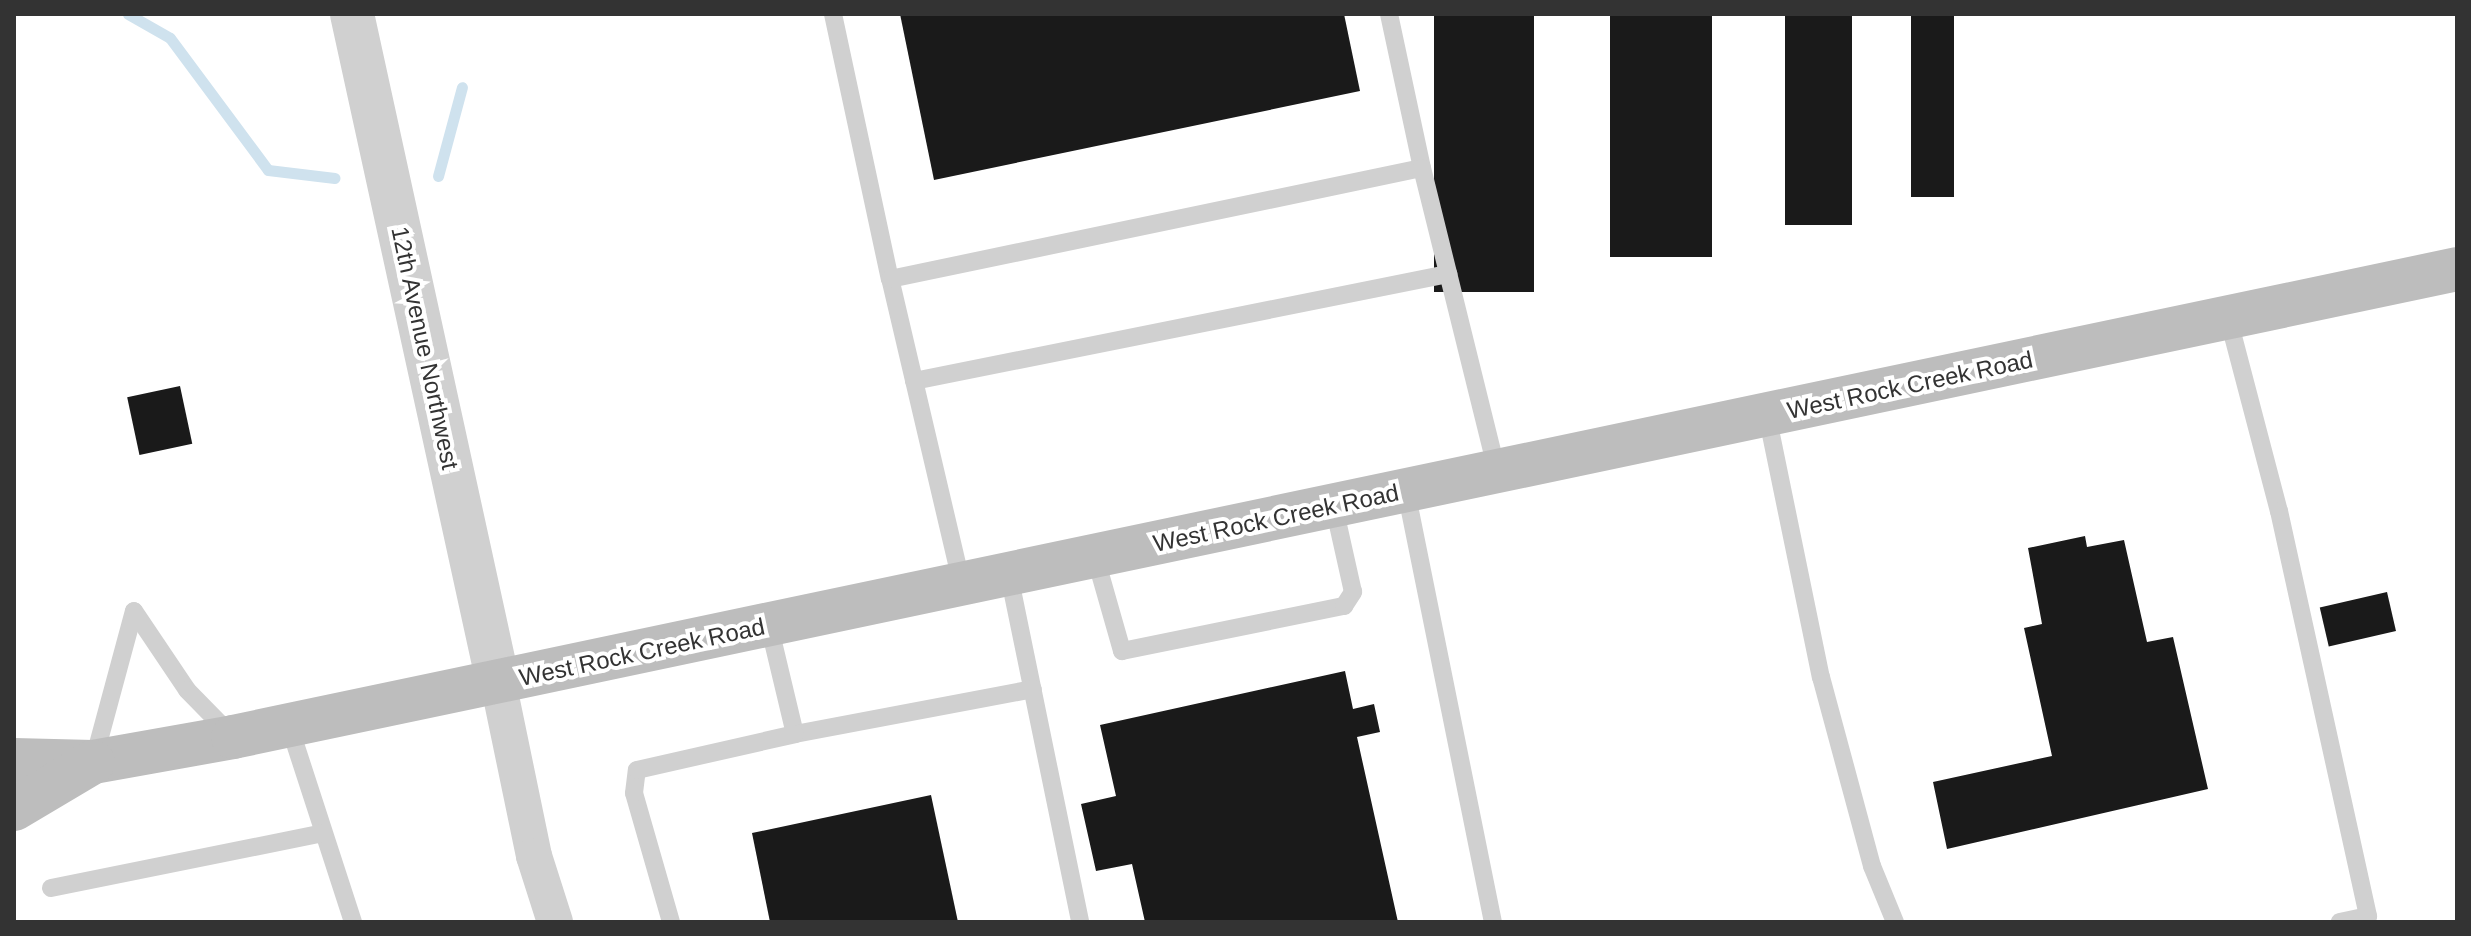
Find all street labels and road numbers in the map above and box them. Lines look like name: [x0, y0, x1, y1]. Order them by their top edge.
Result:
street label: 12th Avenue Northwest: [385, 223, 465, 473]
street label: West Rock Creek Road: [1785, 345, 2035, 425]
street label: West Rock Creek Road: [1151, 478, 1401, 558]
street label: West Rock Creek Road: [517, 612, 767, 692]

